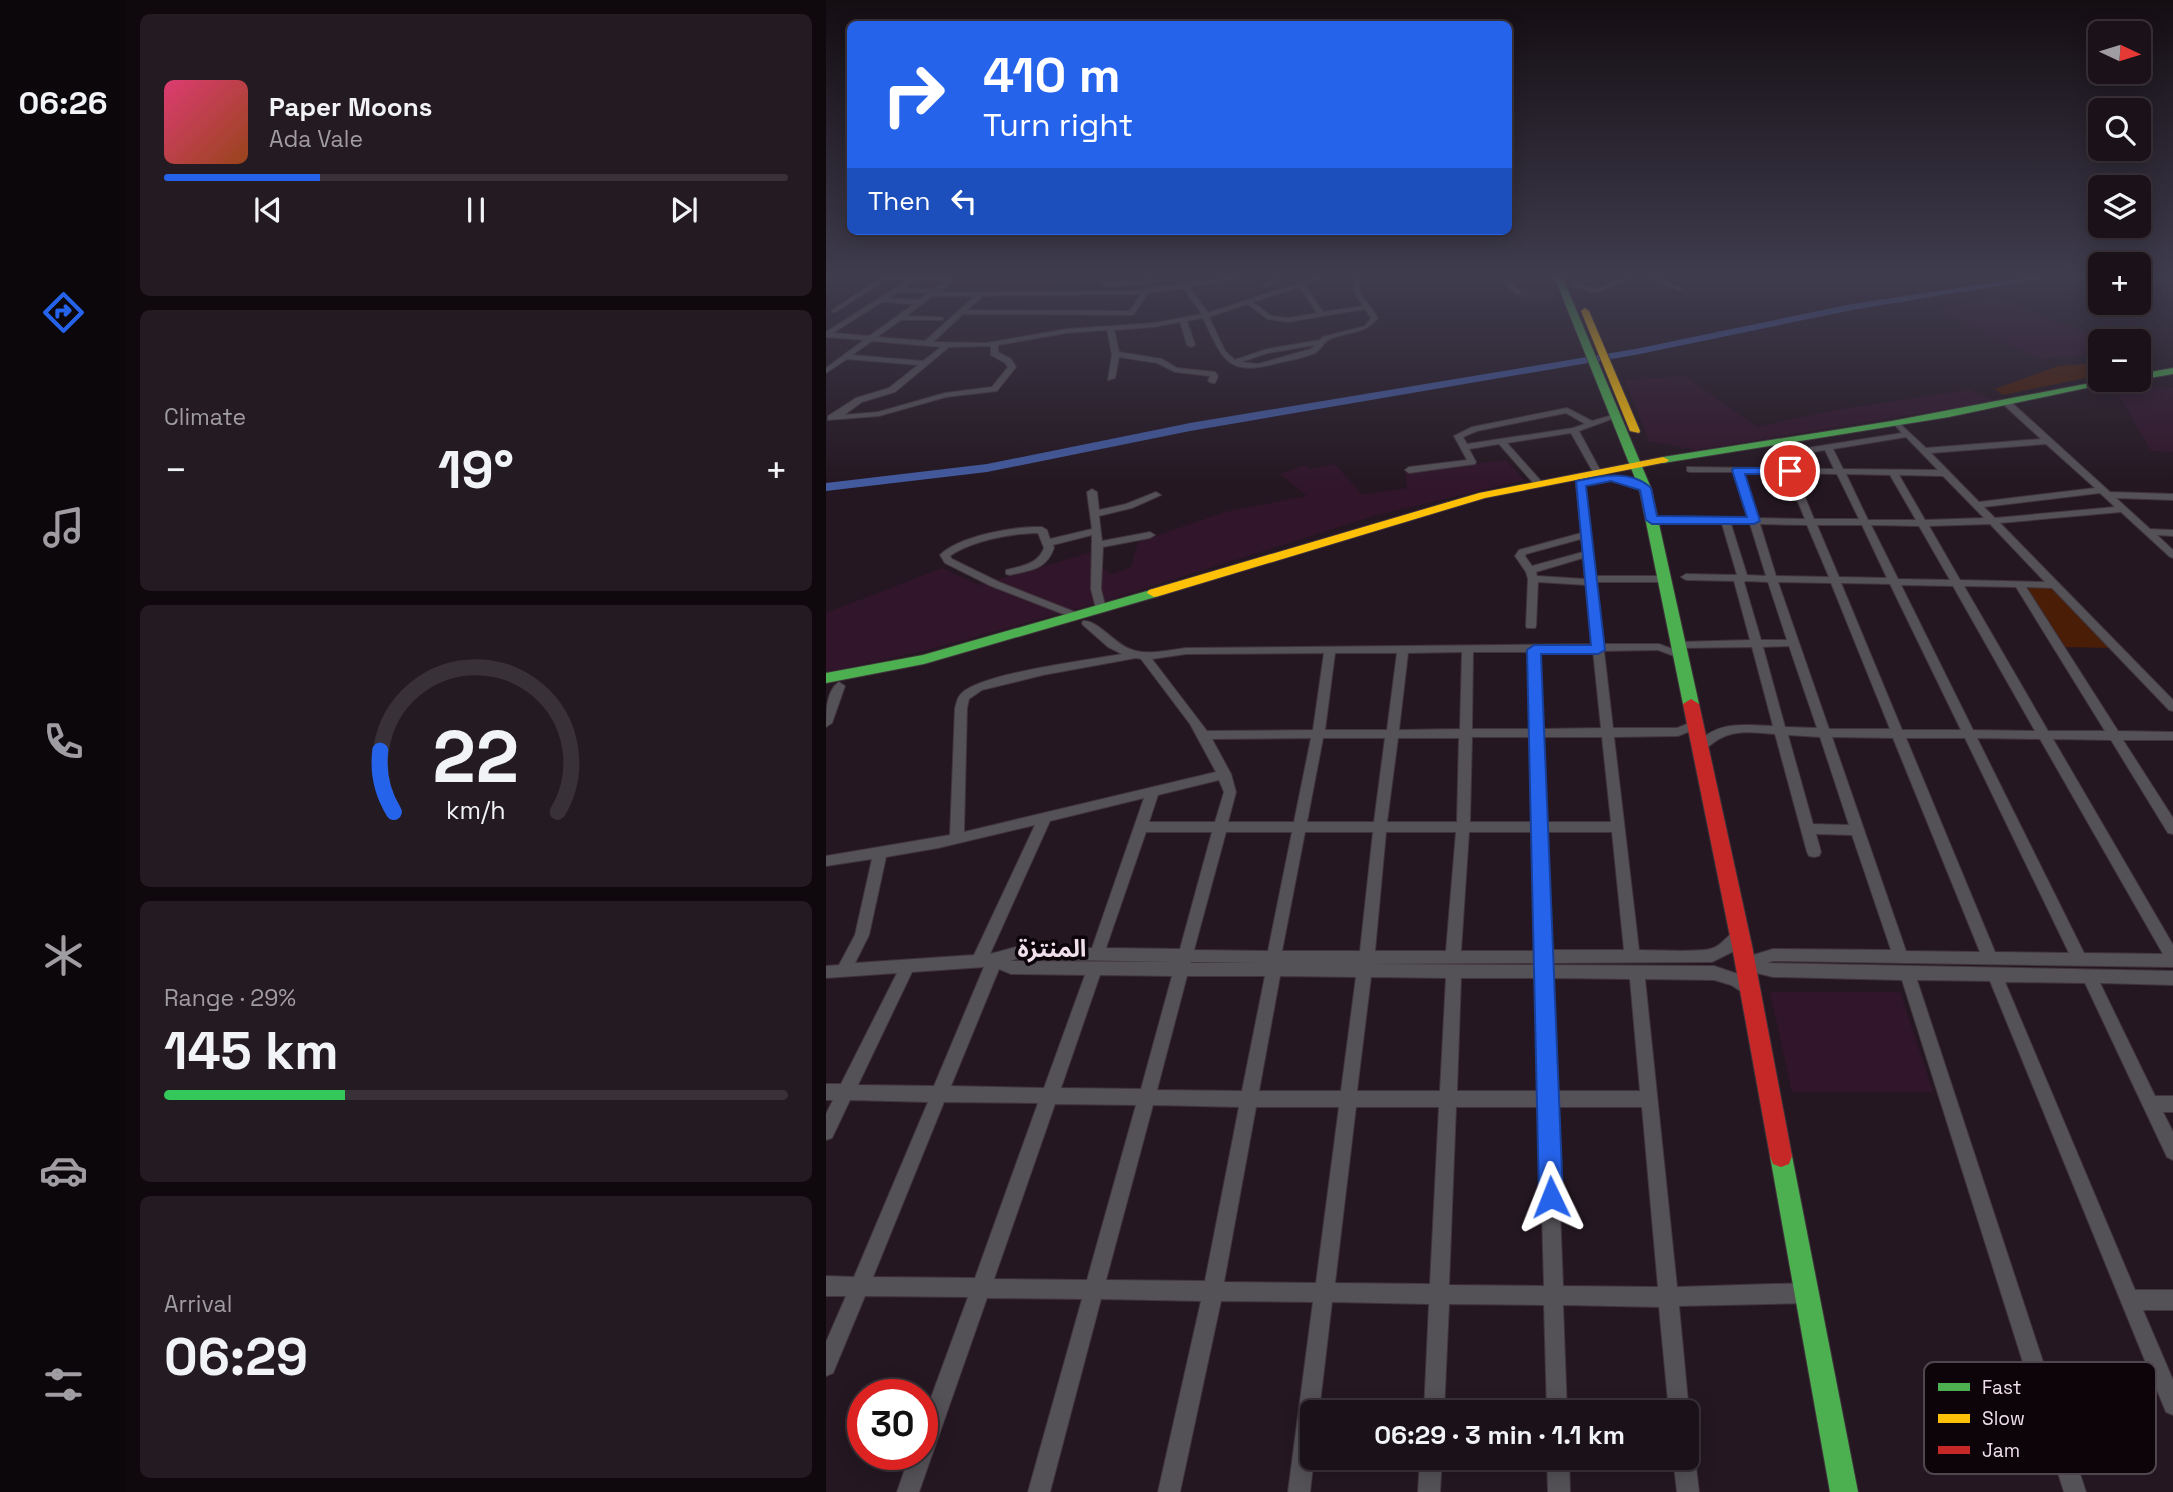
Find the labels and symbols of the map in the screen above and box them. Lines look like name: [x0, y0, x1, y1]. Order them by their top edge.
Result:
north arrow: [2088, 21, 2151, 84]
pin: [1760, 441, 1820, 501]
district label: المنتزة: [1018, 933, 1086, 964]
position arrow: [1514, 1160, 1588, 1234]
legend: [1924, 1362, 2156, 1474]
text: Fast: [1982, 1375, 2022, 1400]
speed limit sign: 30: [847, 1379, 938, 1470]
text: Slow: [1982, 1406, 2025, 1431]
text: Jam: [1982, 1438, 2020, 1463]

